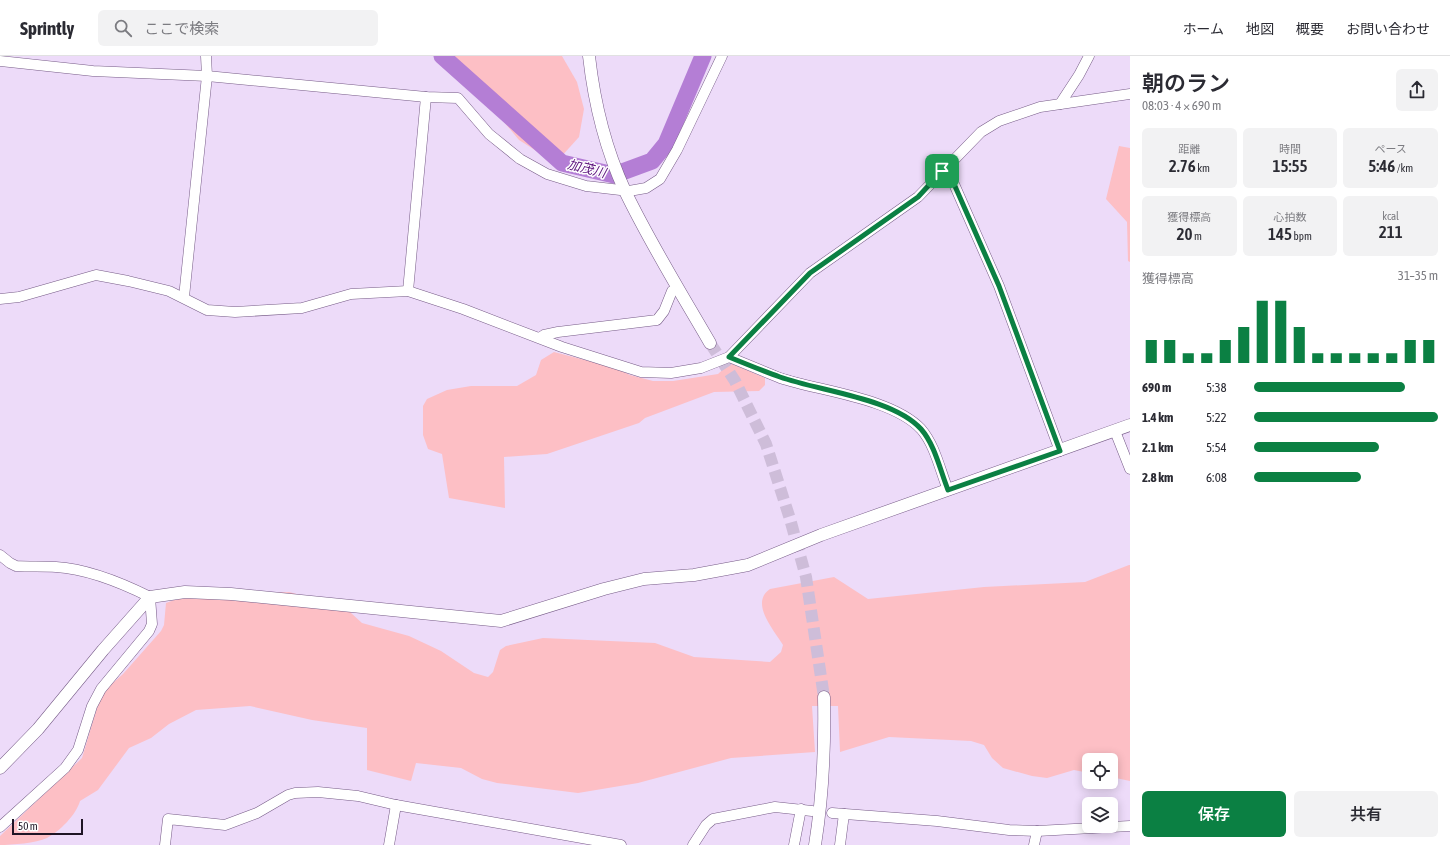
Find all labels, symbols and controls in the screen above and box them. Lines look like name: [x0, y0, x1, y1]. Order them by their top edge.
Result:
search box: [98, 10, 378, 46]
text: Sprintly: [20, 17, 74, 39]
icon: search: [112, 17, 134, 39]
text: ここで検索: [144, 20, 219, 37]
text: ホーム: [1182, 21, 1224, 37]
text: 地図: [1246, 21, 1274, 37]
text: 概要: [1296, 21, 1324, 37]
text: お問い合わせ: [1346, 21, 1430, 37]
button: share: [1396, 69, 1438, 111]
text: 朝のラン: [1142, 70, 1230, 96]
text: 08:03 · 4 × 690 m: [1142, 98, 1221, 113]
text: 距離: [1178, 143, 1200, 155]
text: 時間: [1279, 143, 1301, 155]
text: ペース: [1374, 143, 1407, 155]
pin: [925, 154, 959, 188]
water label: 加茂川: [566, 156, 610, 181]
text: 2.76: [1169, 156, 1196, 176]
text: 15:55: [1272, 156, 1307, 176]
text: 5:46: [1368, 156, 1395, 176]
icon: arrive: [931, 160, 953, 182]
text: km: [1196, 162, 1210, 174]
text: /km: [1395, 162, 1413, 174]
text: kcal: [1382, 210, 1399, 222]
text: 獲得標高: [1167, 211, 1211, 223]
text: 心拍数: [1273, 211, 1306, 223]
text: 211: [1379, 222, 1403, 242]
text: 20: [1177, 224, 1193, 244]
text: 145: [1268, 224, 1292, 244]
text: m: [1193, 230, 1202, 242]
text: bpm: [1292, 230, 1312, 242]
text: 31–35 m: [1398, 268, 1438, 283]
text: 獲得標高: [1142, 271, 1194, 286]
text: 690 m: [1142, 380, 1171, 395]
text: 5:38: [1206, 380, 1227, 395]
text: 1.4 km: [1142, 410, 1173, 425]
text: 5:22: [1206, 410, 1227, 425]
text: 2.1 km: [1142, 440, 1173, 455]
text: 5:54: [1206, 440, 1227, 455]
text: 2.8 km: [1142, 470, 1173, 485]
text: 6:08: [1206, 470, 1227, 485]
map controls: [1082, 753, 1118, 833]
button: locate: [1082, 753, 1118, 789]
button: 保存: [1142, 791, 1286, 837]
button: 共有: [1294, 791, 1438, 837]
button: layers: [1082, 797, 1118, 833]
scale bar: [12, 817, 83, 836]
text: 50 m: [18, 820, 38, 832]

